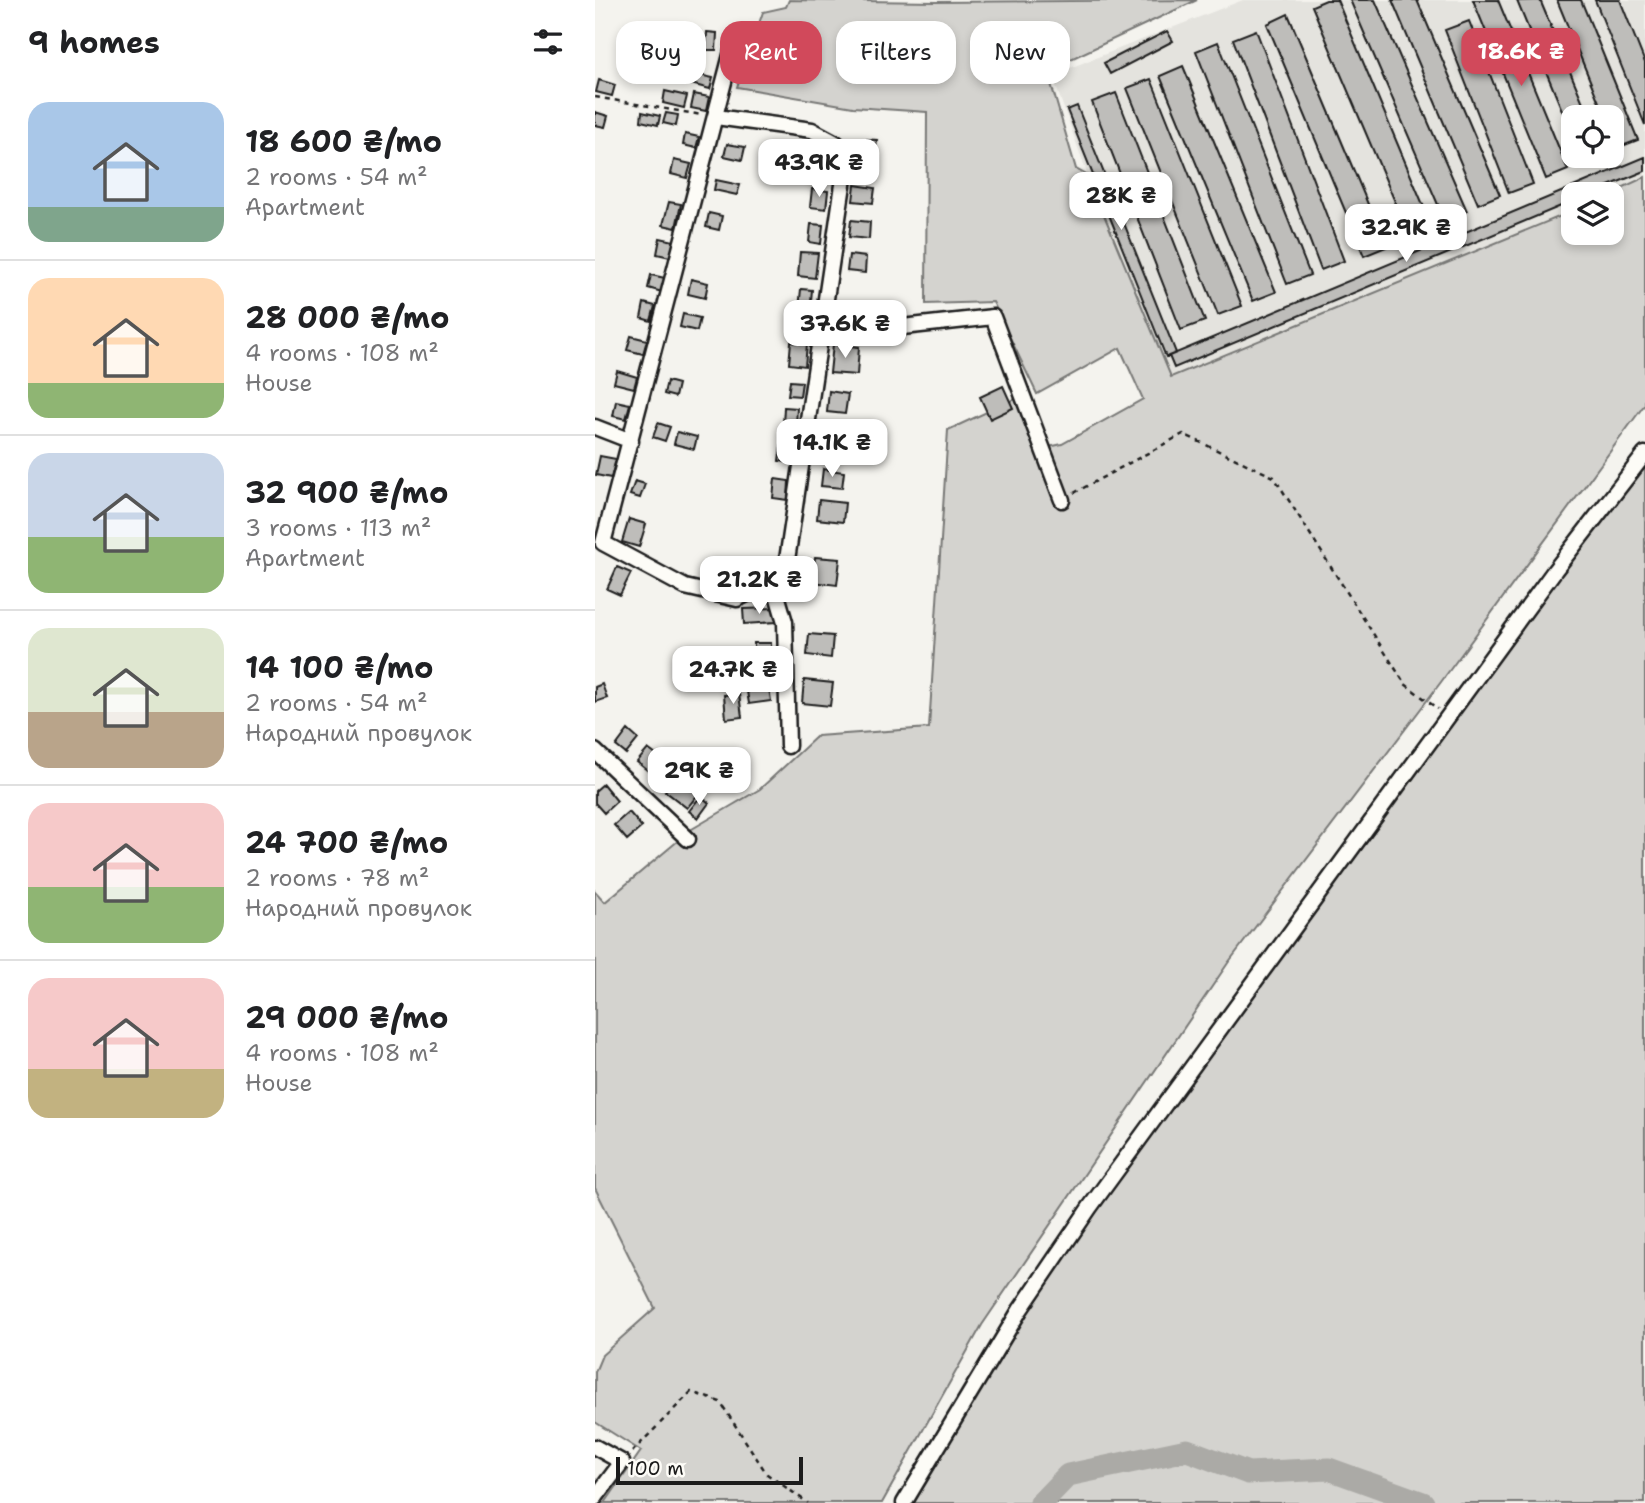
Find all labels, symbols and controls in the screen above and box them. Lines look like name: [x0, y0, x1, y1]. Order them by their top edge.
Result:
chip: Buy: [616, 21, 706, 84]
chip: Rent: [720, 21, 822, 84]
chip: Filters: [836, 21, 956, 84]
chip: New: [970, 21, 1070, 84]
text: 9 homes: [28, 22, 160, 63]
icon: filters: [529, 23, 567, 61]
pin: 18.6K ₴: [1456, 28, 1586, 88]
text: 18.6K ₴: [1477, 36, 1565, 66]
map controls: [1561, 105, 1624, 245]
button: locate: [1561, 105, 1624, 168]
text: 18 600 ₴/mo: [245, 121, 442, 162]
icon: home: [84, 130, 168, 214]
pin: 43.9K ₴: [754, 140, 884, 199]
text: 43.9K ₴: [774, 147, 864, 177]
text: 2 rooms · 54 m²: [245, 162, 428, 192]
pin: 28K ₴: [1072, 173, 1170, 232]
text: 28K ₴: [1085, 180, 1157, 210]
button: layers: [1561, 182, 1624, 245]
text: Apartment: [245, 192, 365, 222]
pin: 32.9K ₴: [1341, 204, 1471, 264]
text: 32.9K ₴: [1361, 212, 1451, 242]
text: 28 000 ₴/mo: [245, 297, 449, 338]
pin: 37.6K ₴: [780, 300, 910, 360]
icon: home: [84, 306, 168, 390]
text: 37.6K ₴: [800, 308, 890, 338]
text: 4 rooms · 108 m²: [245, 338, 439, 368]
text: House: [245, 368, 313, 398]
pin: 14.1K ₴: [767, 420, 897, 479]
text: 14.1K ₴: [792, 427, 872, 457]
text: 32 900 ₴/mo: [245, 472, 448, 513]
icon: home: [84, 481, 168, 565]
text: 3 rooms · 113 m²: [245, 513, 431, 543]
text: Apartment: [245, 543, 365, 573]
pin: 21.2K ₴: [694, 556, 824, 616]
text: 21.2K ₴: [716, 564, 802, 594]
pin: 24.7K ₴: [668, 646, 798, 706]
text: 14 100 ₴/mo: [245, 647, 434, 688]
text: 24.7K ₴: [688, 654, 778, 684]
icon: home: [84, 656, 168, 740]
text: 2 rooms · 54 m²: [245, 688, 428, 718]
text: Народний провулок: [245, 718, 472, 748]
pin: 29K ₴: [650, 748, 748, 807]
text: 29K ₴: [664, 755, 734, 785]
text: 24 700 ₴/mo: [245, 822, 448, 863]
icon: home: [84, 831, 168, 915]
text: 2 rooms · 78 m²: [245, 863, 429, 893]
text: Народний провулок: [245, 893, 472, 923]
text: 29 000 ₴/mo: [245, 997, 448, 1038]
icon: home: [84, 1006, 168, 1090]
text: 4 rooms · 108 m²: [245, 1038, 439, 1068]
text: House: [245, 1068, 313, 1098]
scale bar: [616, 1454, 803, 1486]
text: 100 m: [627, 1456, 684, 1481]

